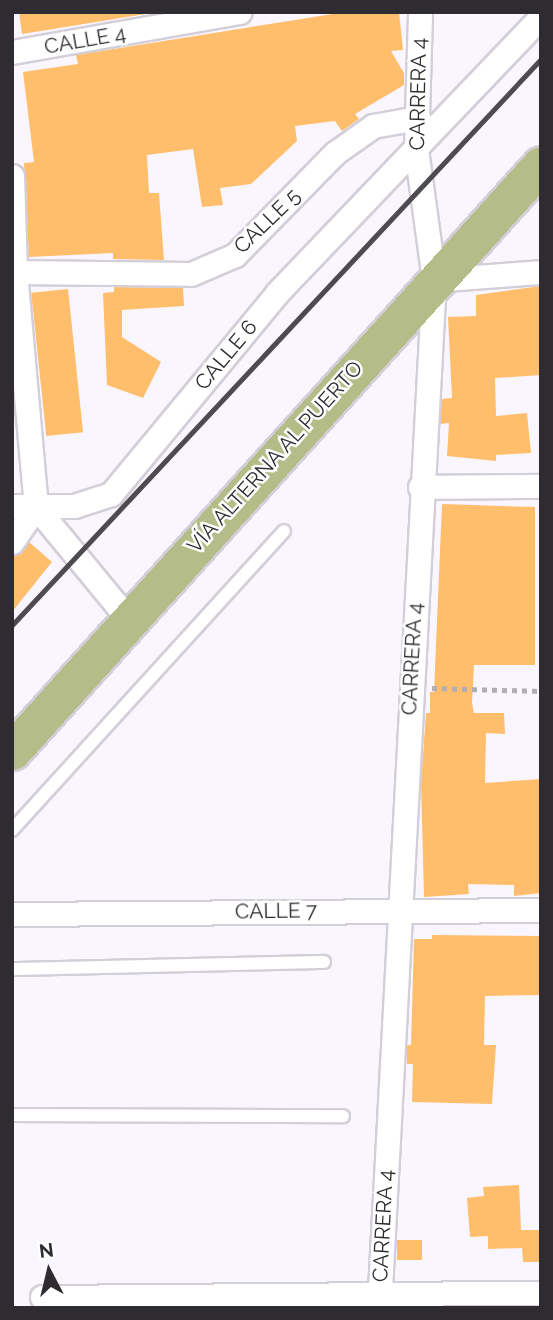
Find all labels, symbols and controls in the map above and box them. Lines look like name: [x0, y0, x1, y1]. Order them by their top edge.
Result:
street label: CALLE 4: [42, 20, 128, 60]
street label: CARRERA 4: [404, 37, 432, 151]
street label: CALLE 5: [229, 183, 305, 259]
street label: CALLE 6: [189, 315, 263, 395]
street label: VÍA ALTERNA AL PUERTO: [181, 354, 369, 560]
street label: CARRERA 4: [396, 602, 428, 716]
street label: CALLE 7: [235, 898, 317, 924]
street label: CARRERA 4: [367, 1169, 399, 1283]
north arrow: [14, 1236, 84, 1306]
text: N: [38, 1238, 55, 1262]

